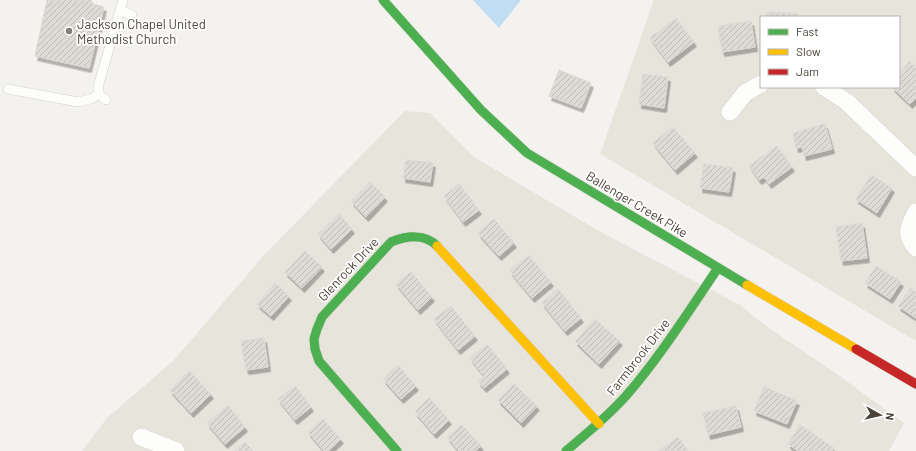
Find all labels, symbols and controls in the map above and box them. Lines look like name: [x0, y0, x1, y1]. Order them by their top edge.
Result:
place label: Jackson Chapel United Methodist Church: [77, 16, 206, 47]
legend: [760, 16, 900, 88]
text: Fast: [796, 24, 819, 38]
marker: Jackson Chapel United Methodist Church: [64, 26, 74, 36]
text: Slow: [796, 44, 821, 58]
text: Jam: [796, 64, 819, 78]
street label: Ballenger Creek Pike: [583, 167, 691, 241]
street label: Glenrock Drive: [314, 234, 382, 304]
street label: Farmbrook Drive: [603, 315, 673, 399]
north arrow: [860, 395, 900, 435]
text: N: [883, 412, 897, 421]

